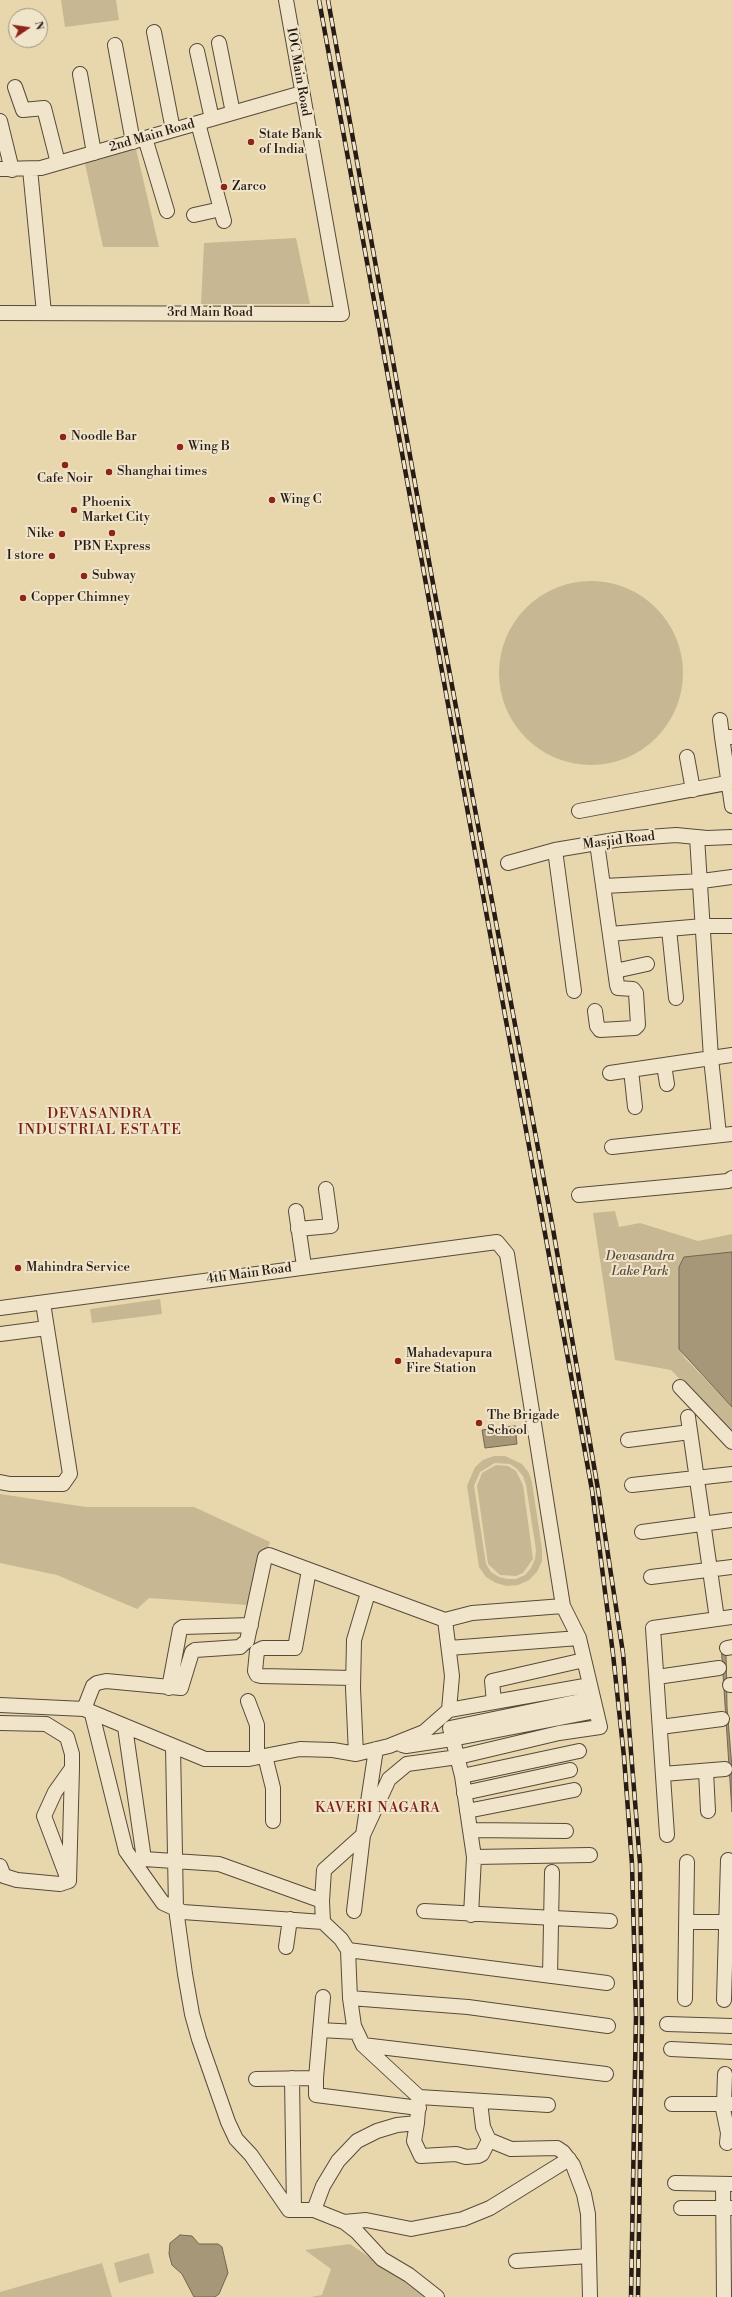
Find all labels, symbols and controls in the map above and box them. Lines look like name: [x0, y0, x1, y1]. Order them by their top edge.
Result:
north arrow: [8, 8, 48, 48]
text: N: [31, 20, 47, 31]
street label: IOC Main Road: [283, 27, 313, 117]
street label: 2nd Main Road: [107, 116, 197, 156]
place label: State Bank of India: [259, 127, 322, 158]
marker: State Bank of India: [246, 137, 256, 147]
place label: Zarco: [232, 179, 266, 195]
marker: Zarco: [219, 182, 229, 192]
street label: 3rd Main Road: [167, 305, 253, 321]
place label: Noodle Bar: [71, 429, 137, 445]
marker: Noodle Bar: [58, 432, 68, 442]
place label: Wing B: [188, 439, 230, 455]
marker: Wing B: [175, 442, 185, 452]
marker: Cafe Noir: [60, 460, 70, 470]
place label: Shanghai times: [117, 464, 207, 480]
marker: Shanghai times: [104, 467, 114, 477]
place label: Cafe Noir: [37, 471, 93, 487]
place label: Wing C: [280, 492, 322, 508]
place label: Phoenix Market City: [82, 495, 150, 526]
marker: Wing C: [267, 495, 277, 505]
marker: Phoenix Market City: [69, 505, 79, 515]
place label: Nike: [27, 526, 54, 542]
marker: PBN Express: [107, 528, 117, 538]
marker: Nike: [57, 529, 67, 539]
place label: PBN Express: [74, 539, 150, 555]
place label: I store: [7, 548, 44, 564]
marker: I store: [47, 551, 57, 561]
place label: Subway: [92, 568, 136, 584]
marker: Subway: [79, 571, 89, 581]
place label: Copper Chimney: [31, 590, 130, 606]
marker: Copper Chimney: [18, 593, 28, 603]
street label: Masjid Road: [582, 829, 656, 853]
district label: DEVASANDRA INDUSTRIAL ESTATE: [18, 1107, 182, 1140]
park label: Devasandra Lake Park: [606, 1249, 674, 1280]
place label: Mahindra Service: [26, 1260, 130, 1276]
street label: 4th Main Road: [205, 1260, 293, 1288]
marker: Mahindra Service: [13, 1263, 23, 1273]
place label: Mahadevapura Fire Station: [406, 1346, 492, 1377]
marker: Mahadevapura Fire Station: [393, 1356, 403, 1366]
place label: The Brigade School: [487, 1408, 559, 1439]
marker: The Brigade School: [474, 1418, 484, 1428]
district label: KAVERI NAGARA: [315, 1801, 441, 1817]

